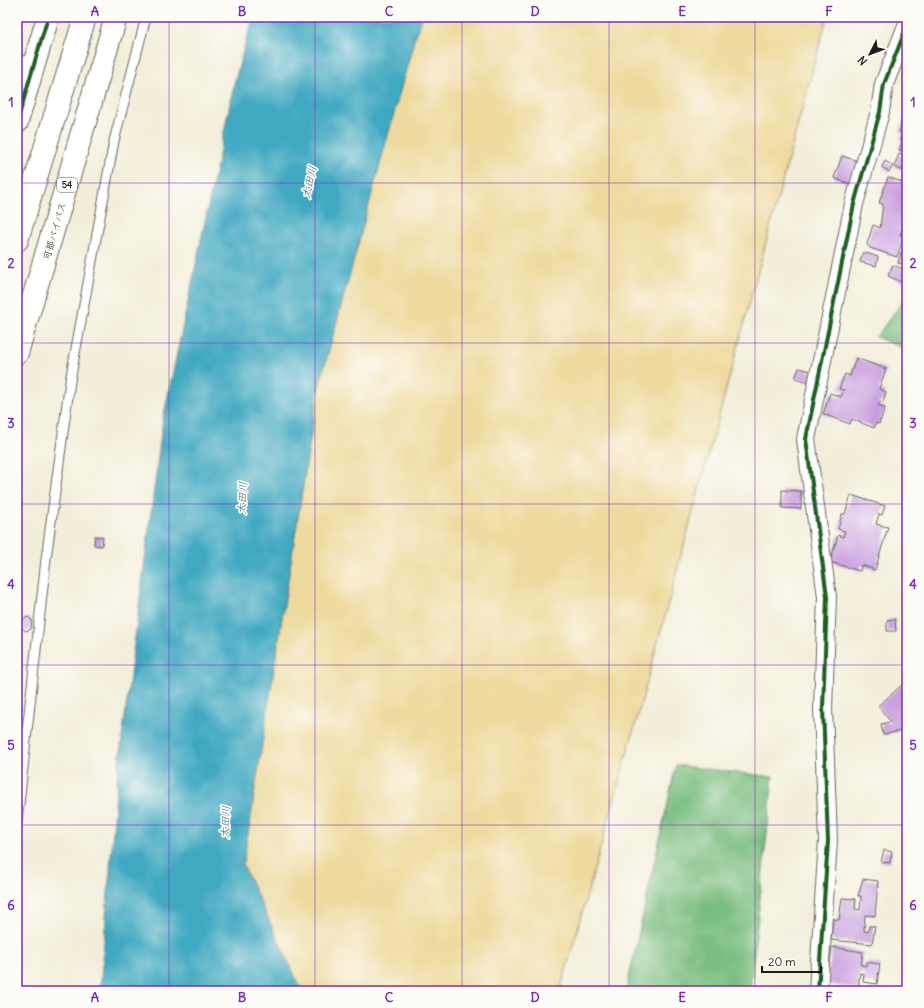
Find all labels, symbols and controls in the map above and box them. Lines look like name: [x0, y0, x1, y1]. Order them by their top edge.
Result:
text: A: [91, 3, 100, 20]
text: B: [238, 3, 247, 20]
text: C: [385, 3, 394, 20]
text: D: [530, 3, 540, 20]
text: E: [678, 3, 686, 20]
text: F: [825, 3, 833, 20]
north arrow: [850, 34, 890, 74]
text: N: [855, 53, 870, 68]
text: 1: [8, 94, 14, 111]
text: 1: [910, 94, 916, 111]
water label: 太田川: [298, 164, 320, 200]
road number: 54: [57, 178, 77, 192]
street label: 可部バイパス: [40, 201, 69, 262]
text: 2: [7, 255, 15, 272]
text: 2: [909, 255, 917, 272]
text: 3: [7, 415, 15, 432]
text: 3: [909, 415, 917, 432]
water label: 太田川: [234, 481, 250, 515]
text: 4: [7, 576, 15, 593]
text: 4: [909, 576, 917, 593]
text: 5: [7, 737, 15, 754]
text: 5: [909, 737, 917, 754]
water label: 太田川: [217, 805, 233, 839]
text: 6: [7, 897, 15, 914]
text: 6: [909, 897, 917, 914]
scale bar: [762, 948, 821, 974]
text: 20 m: [768, 954, 796, 969]
text: A: [91, 989, 100, 1006]
text: B: [238, 989, 247, 1006]
text: C: [385, 989, 394, 1006]
text: D: [530, 989, 540, 1006]
text: E: [678, 989, 686, 1006]
text: F: [825, 989, 833, 1006]

